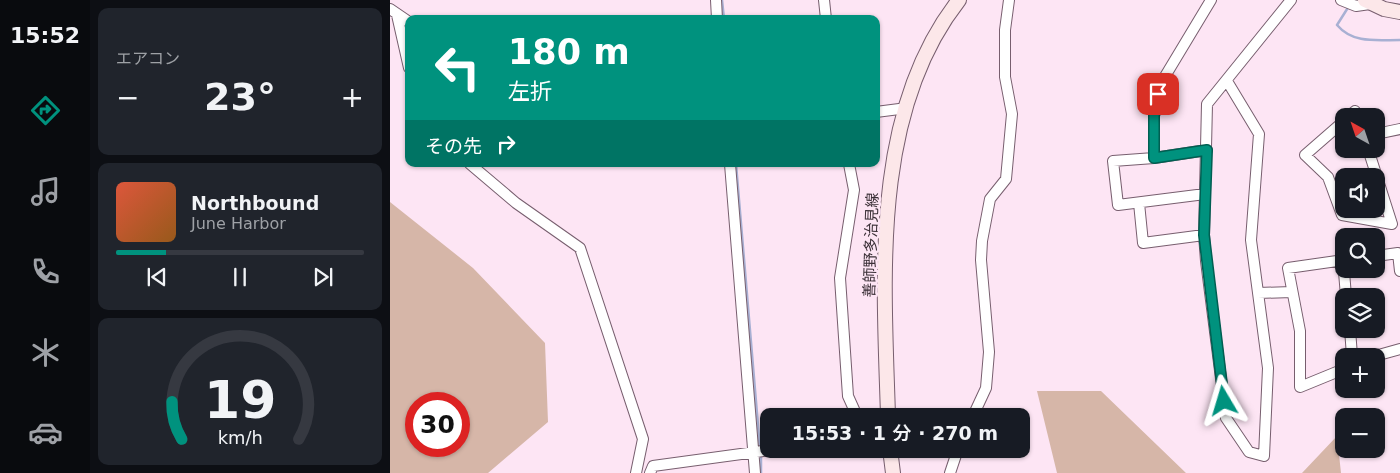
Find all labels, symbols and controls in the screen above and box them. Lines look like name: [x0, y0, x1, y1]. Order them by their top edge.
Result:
text: 15:52: [10, 23, 80, 48]
text: 180 m: [508, 32, 630, 72]
icon: left: [425, 35, 490, 100]
text: エアコン: [116, 49, 180, 68]
pin: [1137, 73, 1179, 115]
text: 23°: [204, 75, 276, 119]
text: 左折: [508, 79, 552, 104]
icon: arrive: [1144, 80, 1172, 108]
text: −: [116, 81, 139, 114]
text: +: [341, 81, 364, 114]
icon: directions: [28, 93, 63, 128]
north arrow: [1335, 108, 1385, 158]
map controls: [1335, 108, 1385, 458]
icon: right: [492, 130, 520, 158]
text: その先: [425, 135, 482, 157]
button: sound: [1335, 168, 1385, 218]
icon: music: [28, 174, 63, 209]
text: Northbound: [191, 192, 319, 214]
street label: 善師野多治見線: [860, 192, 882, 298]
text: June Harbor: [191, 214, 286, 233]
button: search: [1335, 228, 1385, 278]
icon: phone: [28, 254, 63, 289]
icon: previous: [143, 263, 171, 291]
icon: pause: [226, 263, 254, 291]
icon: next: [309, 263, 337, 291]
button: layers: [1335, 288, 1385, 338]
icon: climate: [28, 335, 63, 370]
button: +: [1335, 348, 1385, 398]
text: 19: [204, 370, 276, 430]
position arrow: [1197, 374, 1249, 426]
speed limit sign: 30: [405, 392, 470, 457]
button: −: [1335, 408, 1385, 458]
icon: car: [28, 415, 63, 450]
text: 15:53 · 1 分 · 270 m: [792, 422, 998, 444]
text: km/h: [217, 427, 263, 448]

